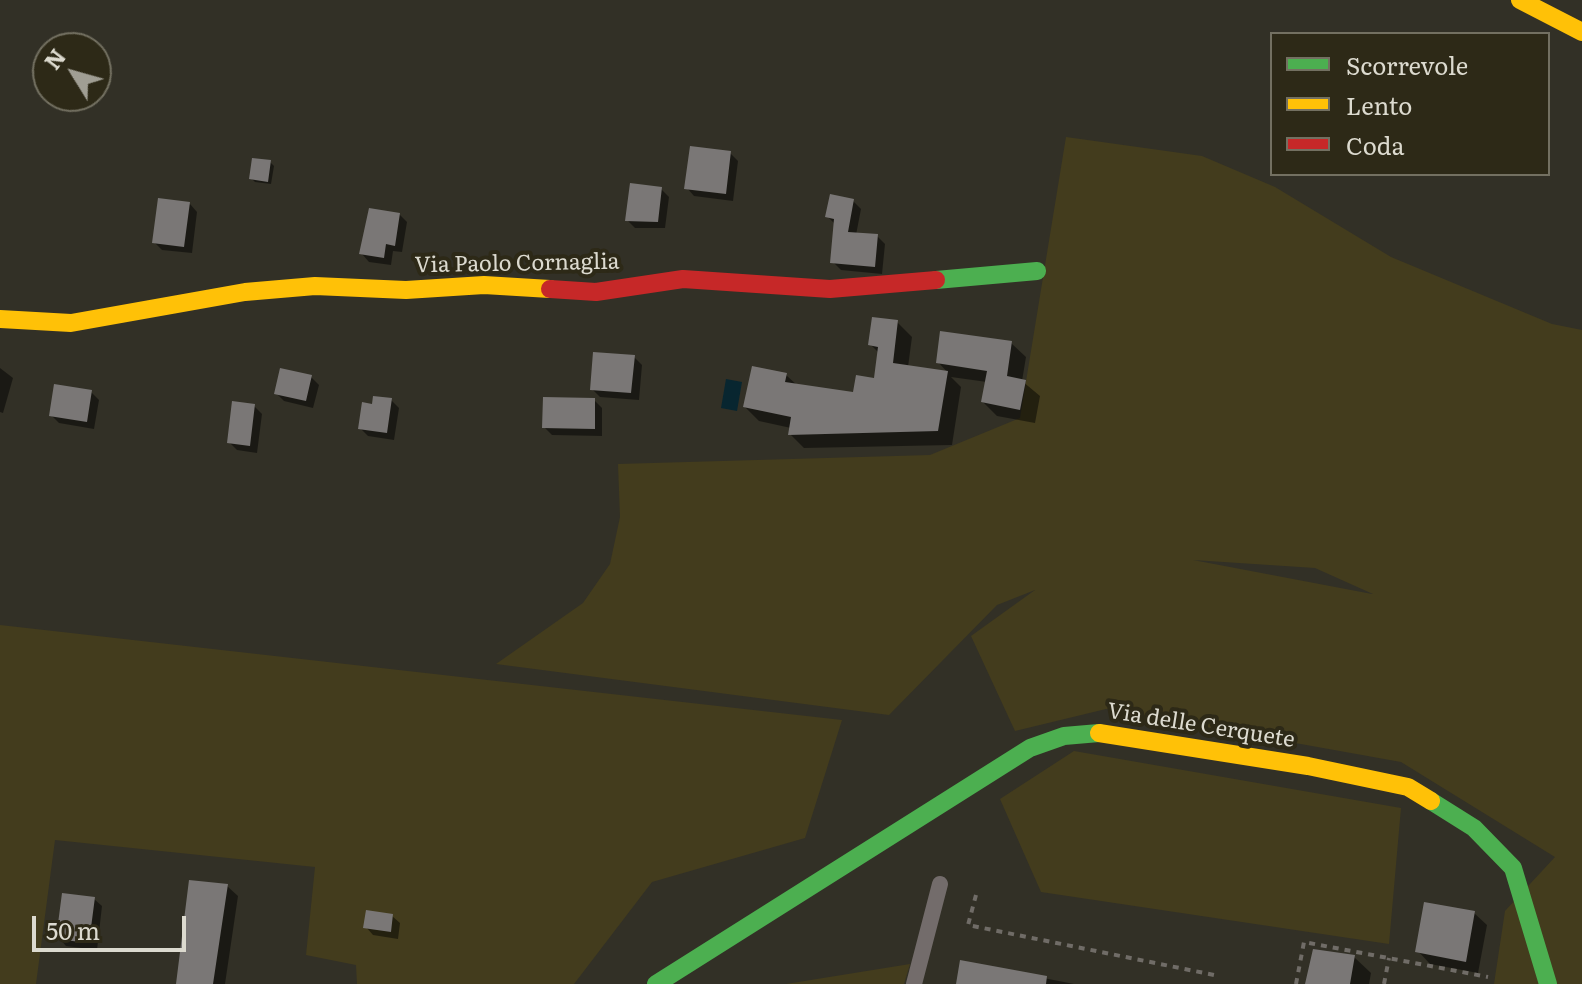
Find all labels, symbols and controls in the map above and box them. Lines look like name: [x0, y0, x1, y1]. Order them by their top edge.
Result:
north arrow: [32, 32, 112, 112]
legend: [1270, 32, 1550, 176]
text: N: [35, 41, 73, 76]
text: Scorrevole: [1346, 47, 1468, 82]
text: Lento: [1346, 87, 1412, 122]
text: Coda: [1346, 127, 1404, 162]
street label: Via Paolo Cornaglia: [414, 249, 620, 279]
street label: Via delle Cerquete: [1106, 698, 1296, 754]
scale bar: [36, 900, 190, 950]
text: 50 m: [46, 912, 100, 947]

